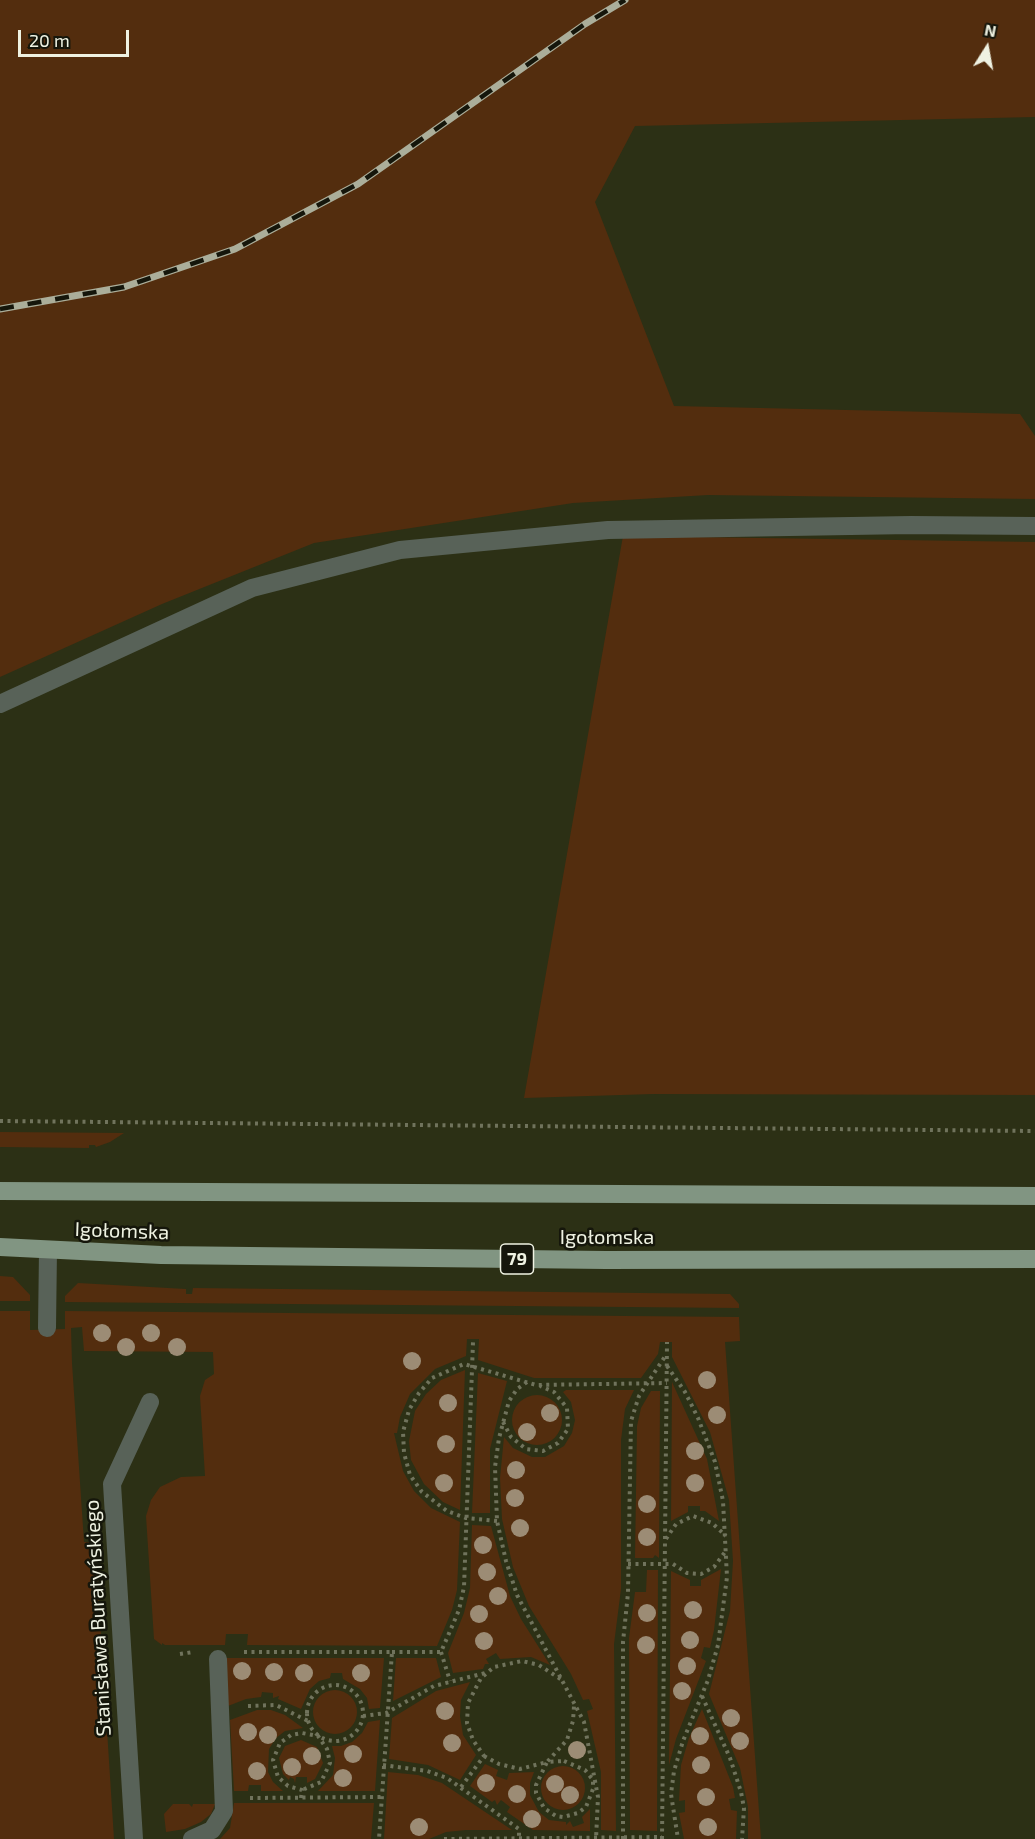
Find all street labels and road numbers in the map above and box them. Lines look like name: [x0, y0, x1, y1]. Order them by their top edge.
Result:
street label: Igołomska: [74, 1217, 170, 1245]
street label: Igołomska: [560, 1225, 654, 1249]
road number: 79: [500, 1244, 534, 1274]
street label: Stanisława Buratyńskiego: [80, 1499, 116, 1737]

